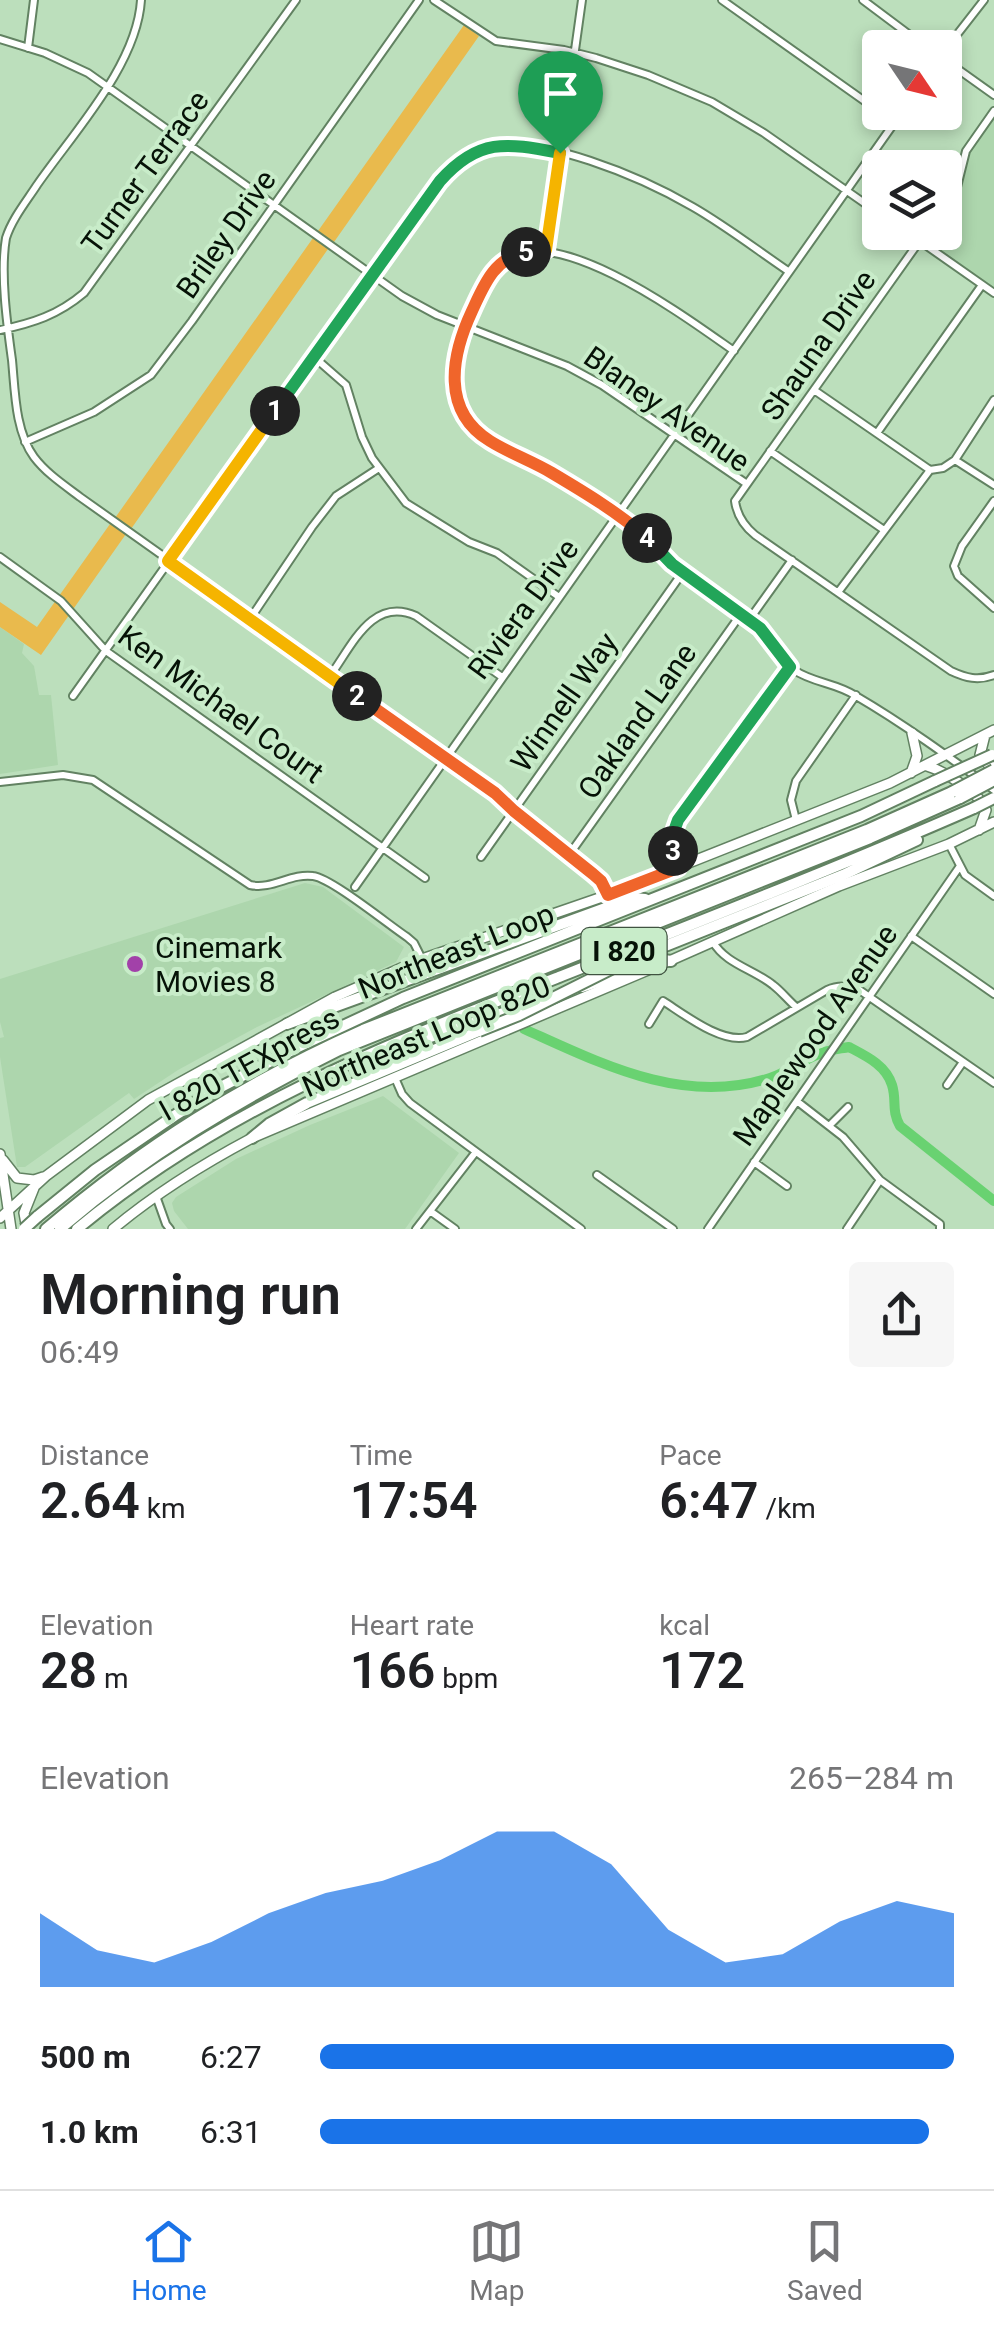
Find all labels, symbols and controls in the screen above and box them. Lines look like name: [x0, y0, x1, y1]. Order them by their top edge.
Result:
north arrow: [862, 30, 962, 130]
map controls: [862, 30, 962, 250]
pin: [518, 51, 603, 154]
icon: arrive: [533, 66, 588, 121]
street label: Turner Terrace: [74, 84, 216, 260]
button: layers: [862, 150, 962, 250]
street label: Briley Drive: [169, 163, 283, 305]
pin: 5: [501, 227, 551, 277]
text: 5: [518, 235, 534, 268]
street label: Shauna Drive: [753, 263, 883, 427]
street label: Blaney Avenue: [577, 339, 757, 479]
pin: 1: [250, 386, 300, 436]
text: 1: [267, 394, 283, 427]
pin: 4: [622, 513, 672, 563]
text: 4: [639, 521, 655, 554]
street label: Riviera Drive: [461, 532, 585, 686]
street label: Ken Michael Court: [112, 618, 330, 790]
street label: Winnell Way: [503, 626, 625, 778]
street label: Oakland Lane: [571, 637, 703, 805]
pin: 2: [332, 671, 382, 721]
text: 2: [349, 679, 365, 712]
pin: 3: [648, 826, 698, 876]
text: 3: [665, 834, 681, 867]
street label: Northeast Loop: [353, 896, 559, 1006]
street label: Maplewood Avenue: [726, 918, 904, 1152]
road number: I 820: [582, 928, 666, 974]
place label: Cinemark Movies 8: [155, 930, 283, 999]
marker: Cinemark Movies 8: [124, 953, 146, 975]
street label: Northeast Loop 820: [297, 968, 555, 1104]
street label: I 820 TEXpress: [153, 1000, 345, 1128]
button: share: [849, 1262, 954, 1367]
text: Morning run: [40, 1263, 341, 1327]
text: 06:49: [40, 1333, 120, 1371]
text: Distance: [40, 1439, 149, 1472]
text: Time: [350, 1439, 413, 1472]
text: Pace: [659, 1439, 722, 1472]
text: 2.64: [40, 1472, 140, 1530]
text: 17:54: [350, 1472, 478, 1530]
text: 6:47: [659, 1472, 759, 1530]
text: km: [140, 1492, 186, 1525]
text: /km: [759, 1492, 816, 1525]
text: Elevation: [40, 1609, 153, 1642]
text: Heart rate: [350, 1609, 474, 1642]
text: kcal: [659, 1609, 710, 1642]
text: 28: [40, 1642, 97, 1700]
text: 166: [350, 1642, 435, 1700]
text: 172: [659, 1642, 745, 1700]
text: m: [97, 1662, 129, 1695]
text: bpm: [435, 1662, 498, 1695]
text: Elevation: [40, 1759, 170, 1797]
text: 265–284 m: [789, 1759, 954, 1797]
text: 500 m: [40, 2038, 131, 2076]
text: 6:27: [200, 2038, 262, 2076]
text: 1.0 km: [40, 2113, 139, 2151]
text: 6:31: [200, 2113, 262, 2151]
tab: Home: [131, 2214, 207, 2307]
tab: Map: [469, 2214, 525, 2307]
tab: Saved: [787, 2214, 863, 2307]

